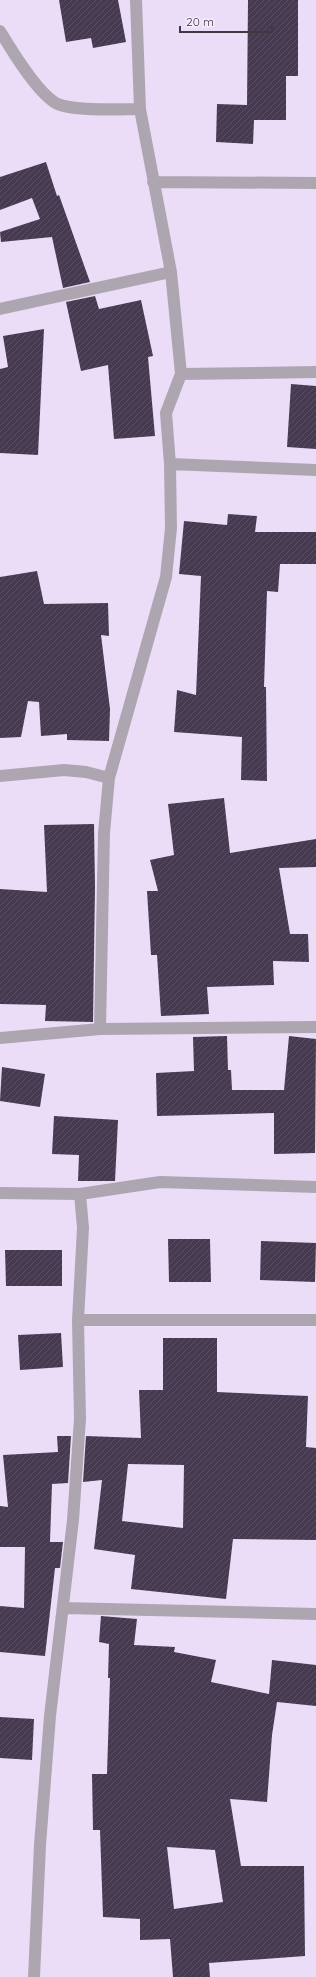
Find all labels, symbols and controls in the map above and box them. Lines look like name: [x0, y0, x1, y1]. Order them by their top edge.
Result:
scale bar: [180, 8, 272, 34]
text: 20 m: [186, 14, 214, 29]

